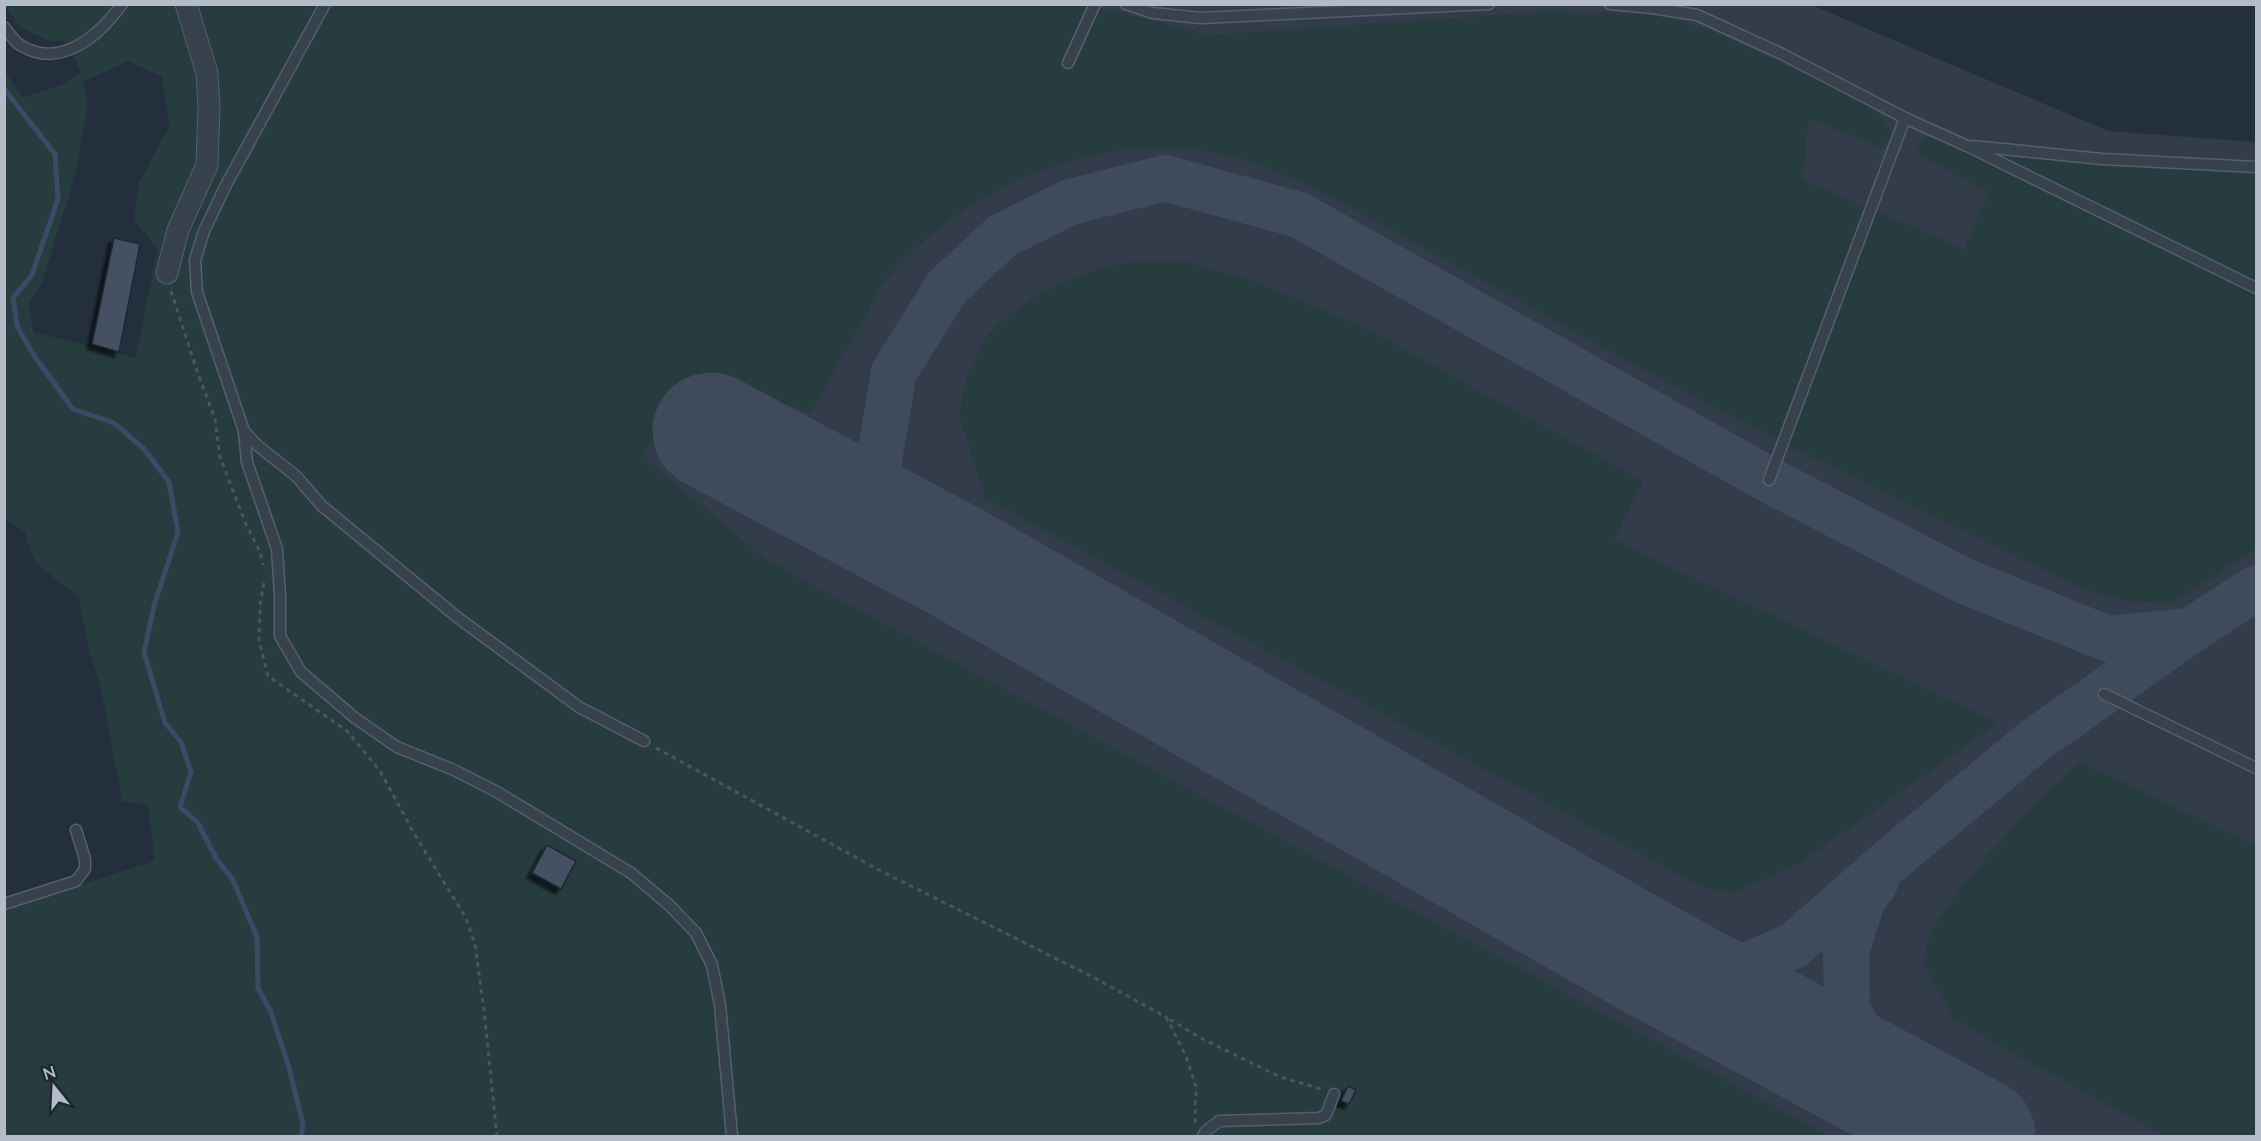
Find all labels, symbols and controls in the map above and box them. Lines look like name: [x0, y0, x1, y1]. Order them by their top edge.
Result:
north arrow: [24, 1057, 84, 1117]
text: N: [40, 1061, 58, 1083]

